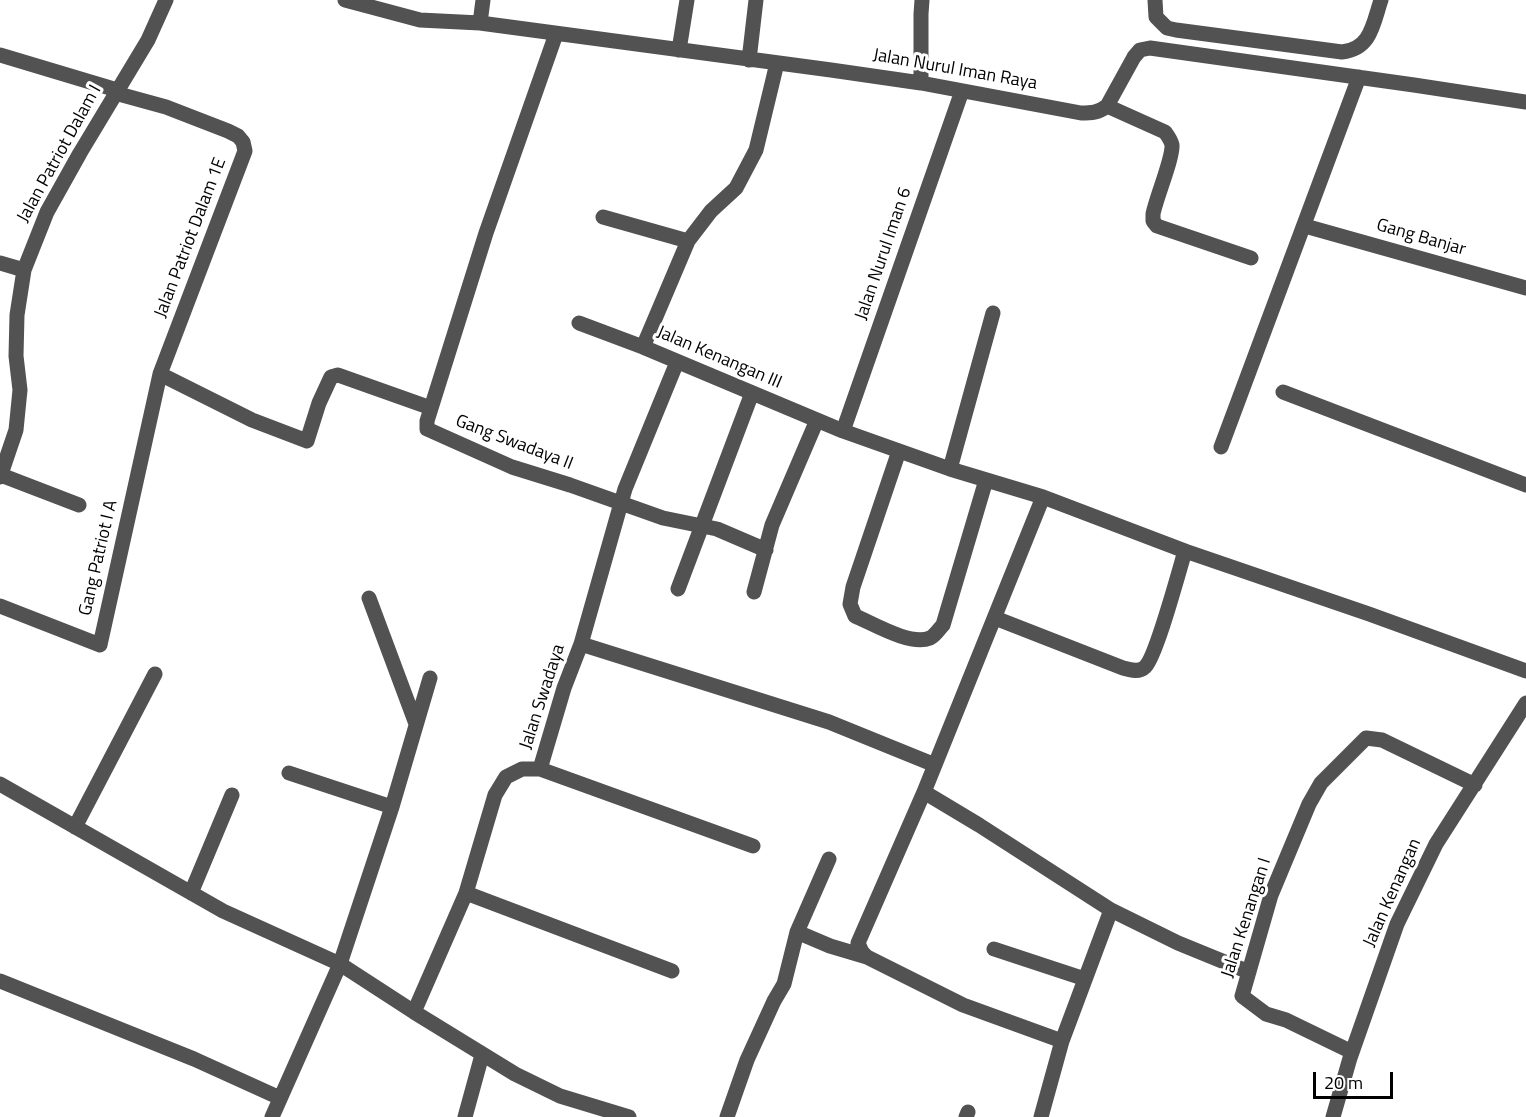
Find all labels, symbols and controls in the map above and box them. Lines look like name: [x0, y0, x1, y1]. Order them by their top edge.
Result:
street label: Jalan Nurul Iman Raya: [871, 45, 1039, 95]
street label: Jalan Patriot Dalam I: [13, 81, 107, 227]
street label: Jalan Patriot Dalam 1E: [151, 155, 231, 321]
street label: Jalan Nurul Iman 6: [851, 185, 917, 323]
street label: Gang Banjar: [1374, 215, 1468, 261]
street label: Jalan Kenangan III: [653, 322, 785, 394]
street label: Gang Swadaya II: [452, 411, 576, 475]
street label: Gang Patriot I A: [75, 498, 123, 618]
street label: Jalan Swadaya: [516, 642, 570, 752]
street label: Jalan Kenangan: [1359, 835, 1427, 951]
street label: Jalan Kenangan I: [1217, 855, 1277, 981]
scale bar: [1316, 1060, 1396, 1098]
text: 20 m: [1324, 1069, 1363, 1096]

